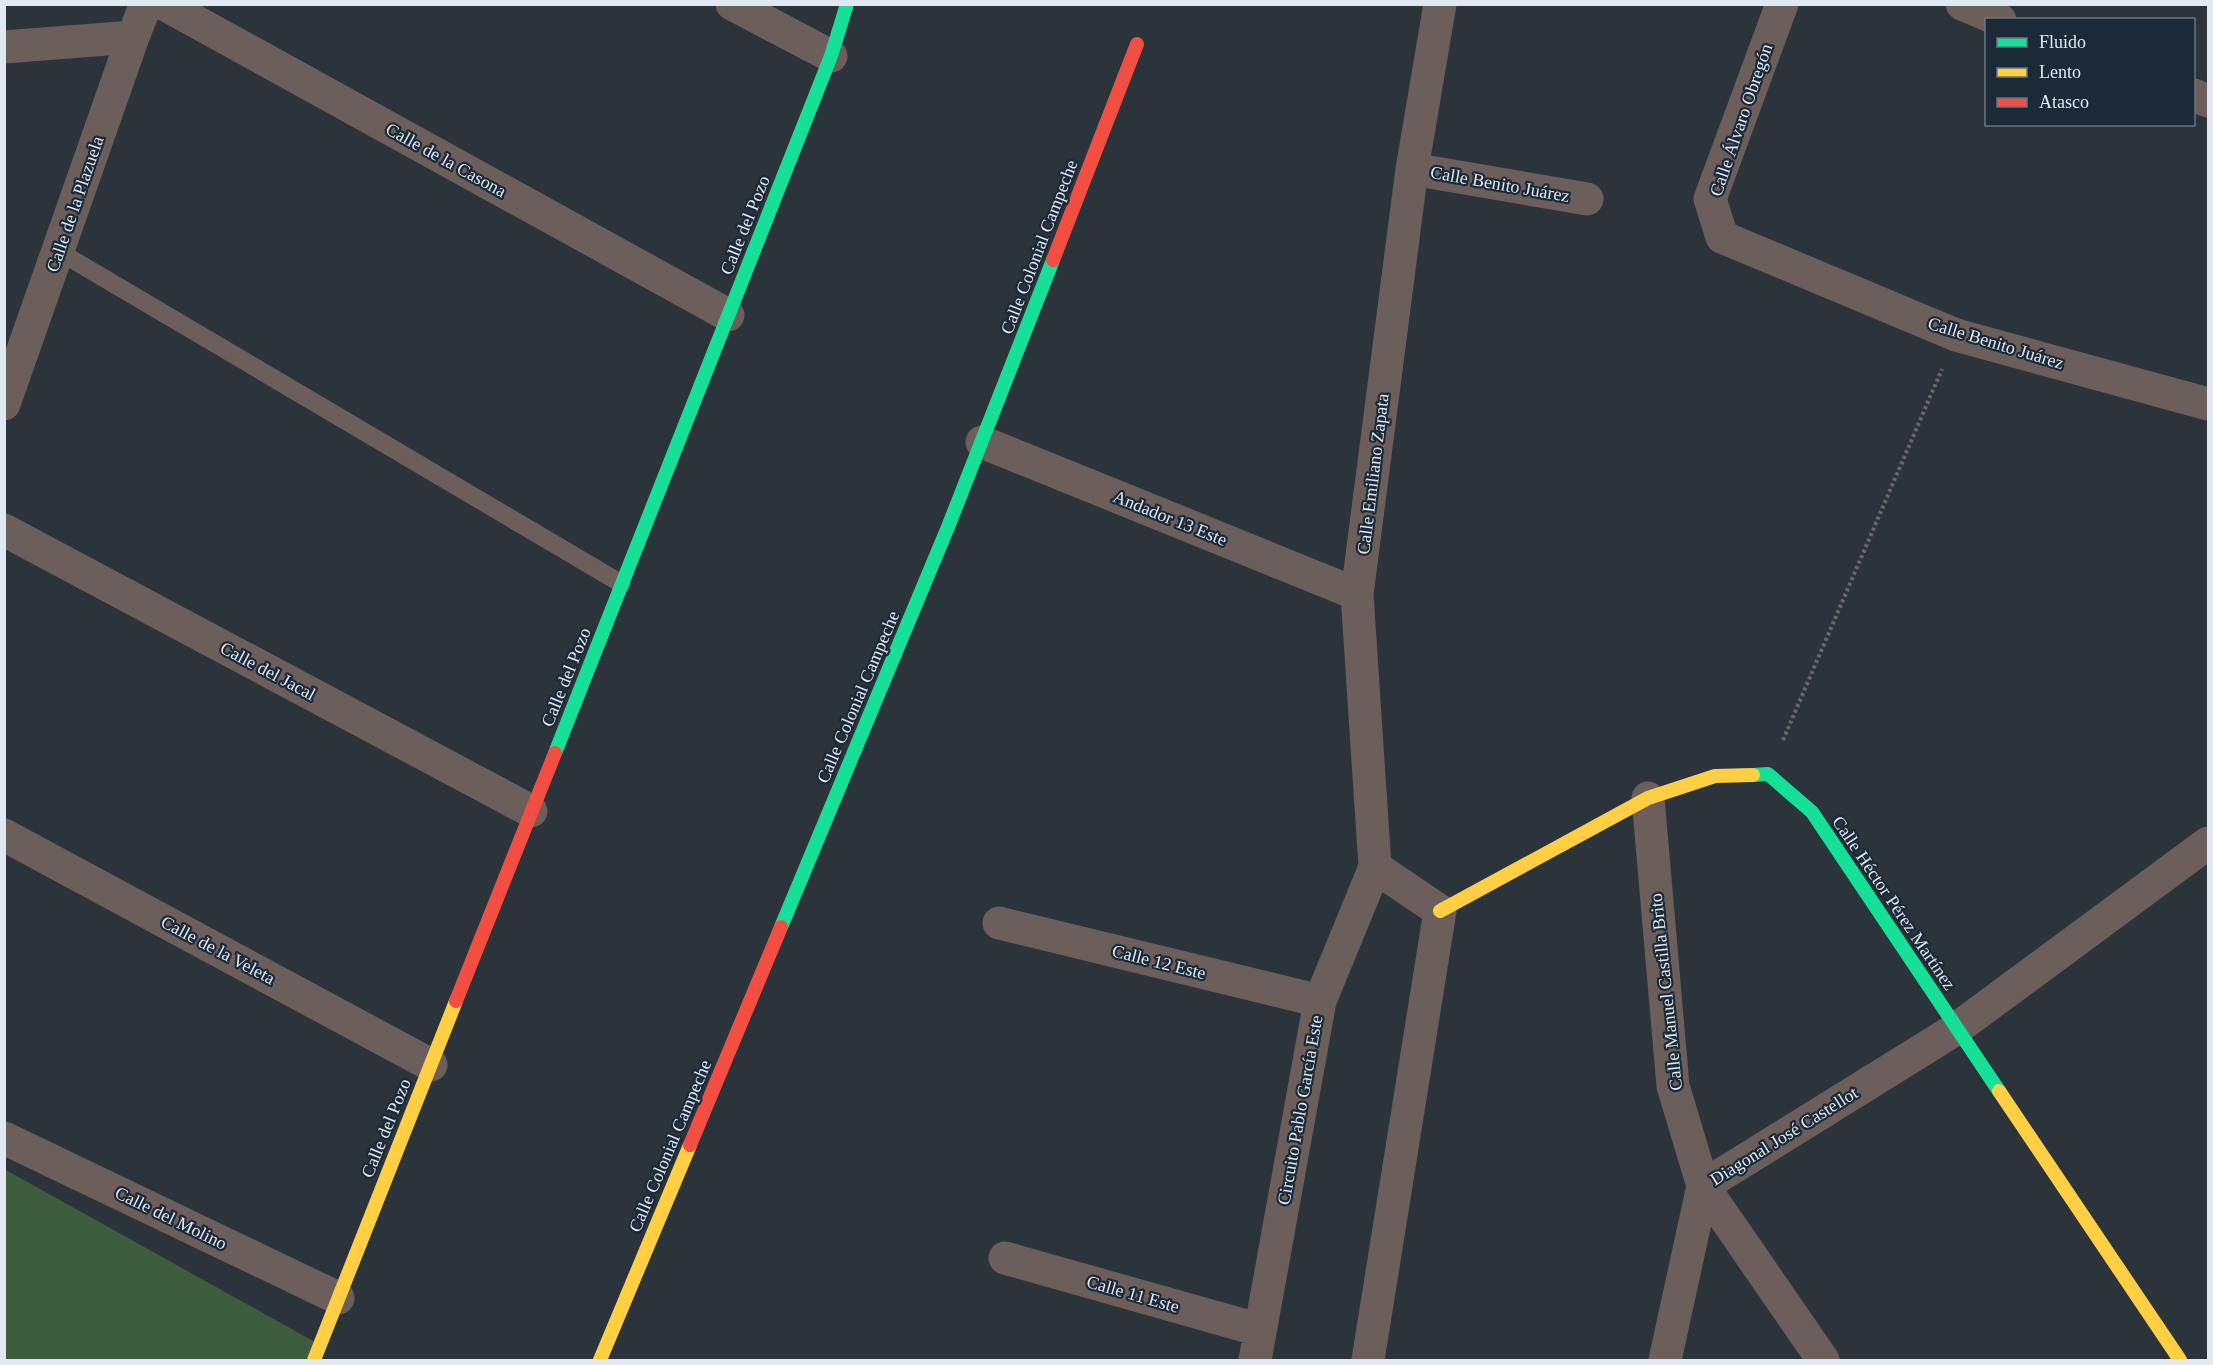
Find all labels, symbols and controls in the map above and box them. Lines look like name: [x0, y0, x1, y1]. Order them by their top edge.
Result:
legend: [1985, 18, 2195, 126]
text: Fluido: [2039, 32, 2086, 52]
street label: Calle Álvaro Obregón: [1705, 41, 1776, 199]
text: Lento: [2039, 62, 2081, 82]
text: Atasco: [2039, 92, 2089, 112]
street label: Calle de la Casona: [382, 119, 510, 201]
street label: Calle de la Plazuela: [42, 133, 108, 275]
street label: Calle Colonial Campeche: [997, 157, 1081, 337]
street label: Calle Benito Juárez: [1429, 162, 1571, 206]
street label: Calle del Pozo: [716, 173, 774, 277]
street label: Calle Benito Juárez: [1926, 313, 2066, 373]
street label: Calle Emiliano Zapata: [1353, 392, 1393, 556]
street label: Andador 13 Este: [1110, 486, 1230, 550]
street label: Calle Colonial Campeche: [813, 608, 903, 786]
street label: Calle del Pozo: [537, 625, 595, 729]
street label: Calle del Jacal: [217, 638, 319, 704]
street label: Calle Héctor Pérez Martínez: [1828, 812, 1960, 994]
street label: Calle Manuel Castilla Brito: [1646, 892, 1686, 1092]
street label: Calle de la Veleta: [158, 912, 278, 988]
street label: Calle 12 Este: [1110, 941, 1208, 983]
street label: Circuito Pablo García Este: [1273, 1013, 1327, 1207]
street label: Calle Colonial Campeche: [625, 1057, 715, 1235]
street label: Calle del Pozo: [357, 1076, 415, 1180]
street label: Diagonal José Castellot: [1707, 1082, 1861, 1190]
street label: Calle del Molino: [112, 1182, 230, 1254]
street label: Calle 11 Este: [1084, 1271, 1182, 1317]

